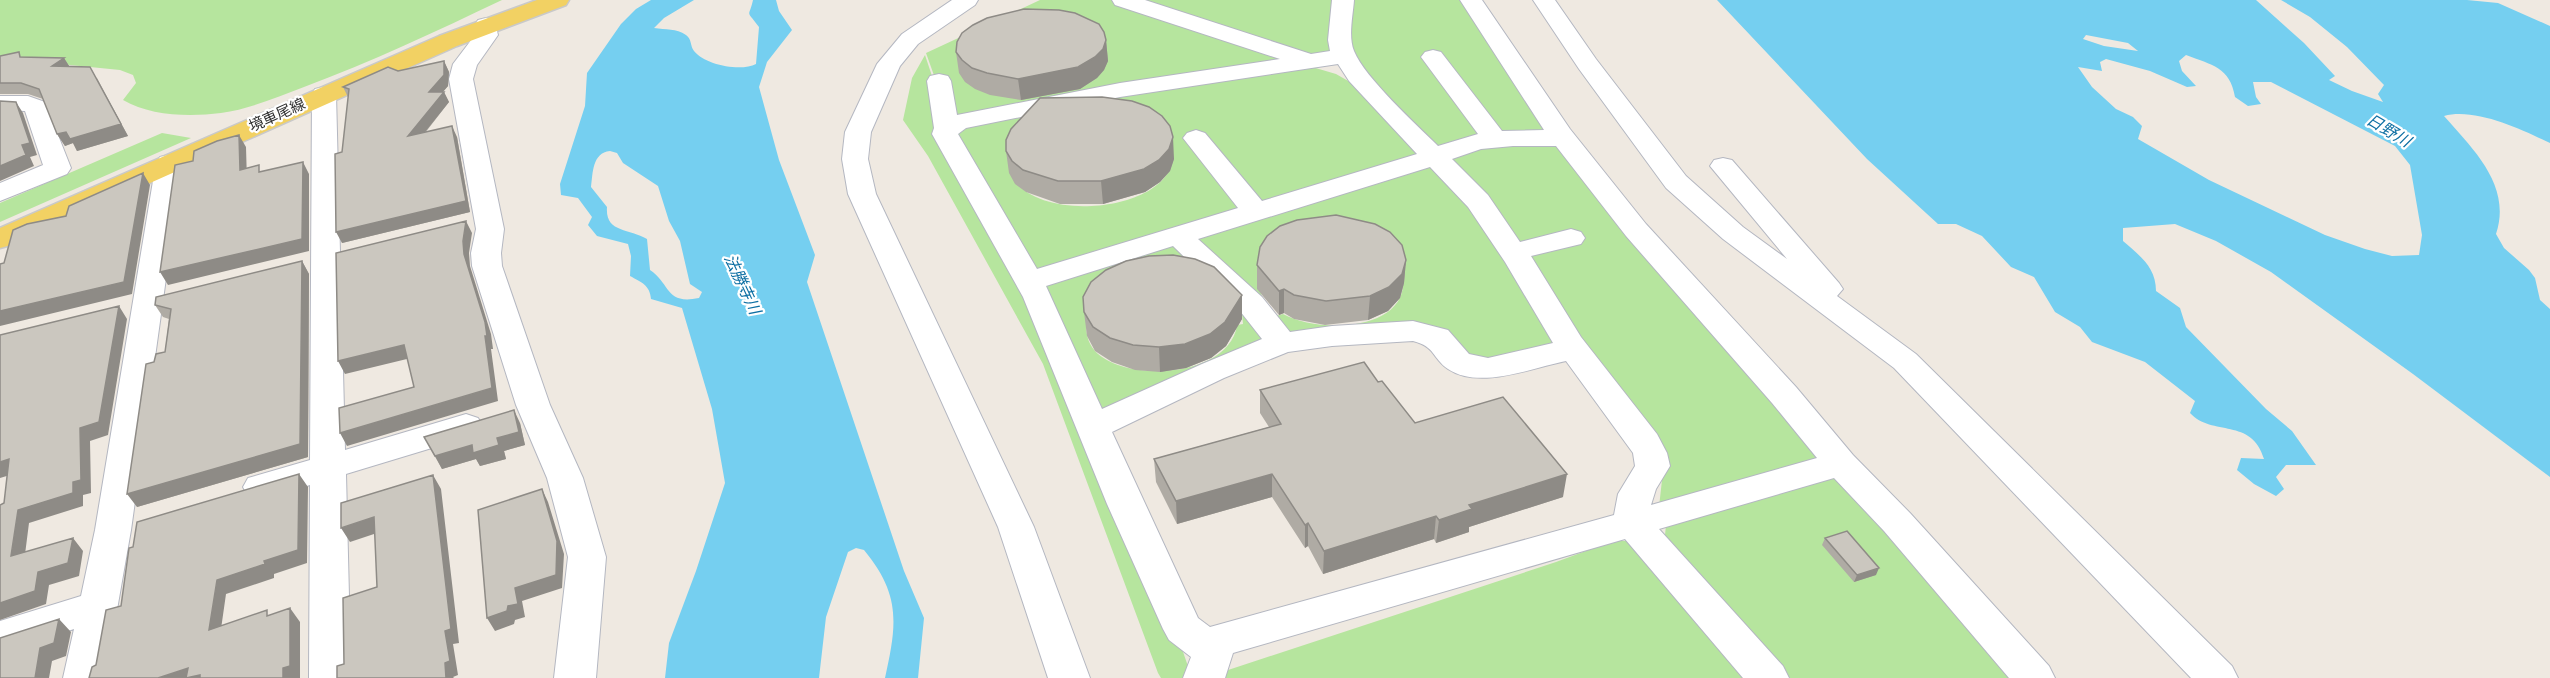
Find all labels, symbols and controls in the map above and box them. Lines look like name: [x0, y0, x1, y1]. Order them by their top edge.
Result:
street label: 境車尾線: [246, 95, 308, 135]
water label: 日野川: [2363, 110, 2416, 152]
water label: 法勝寺川: [720, 251, 766, 319]

